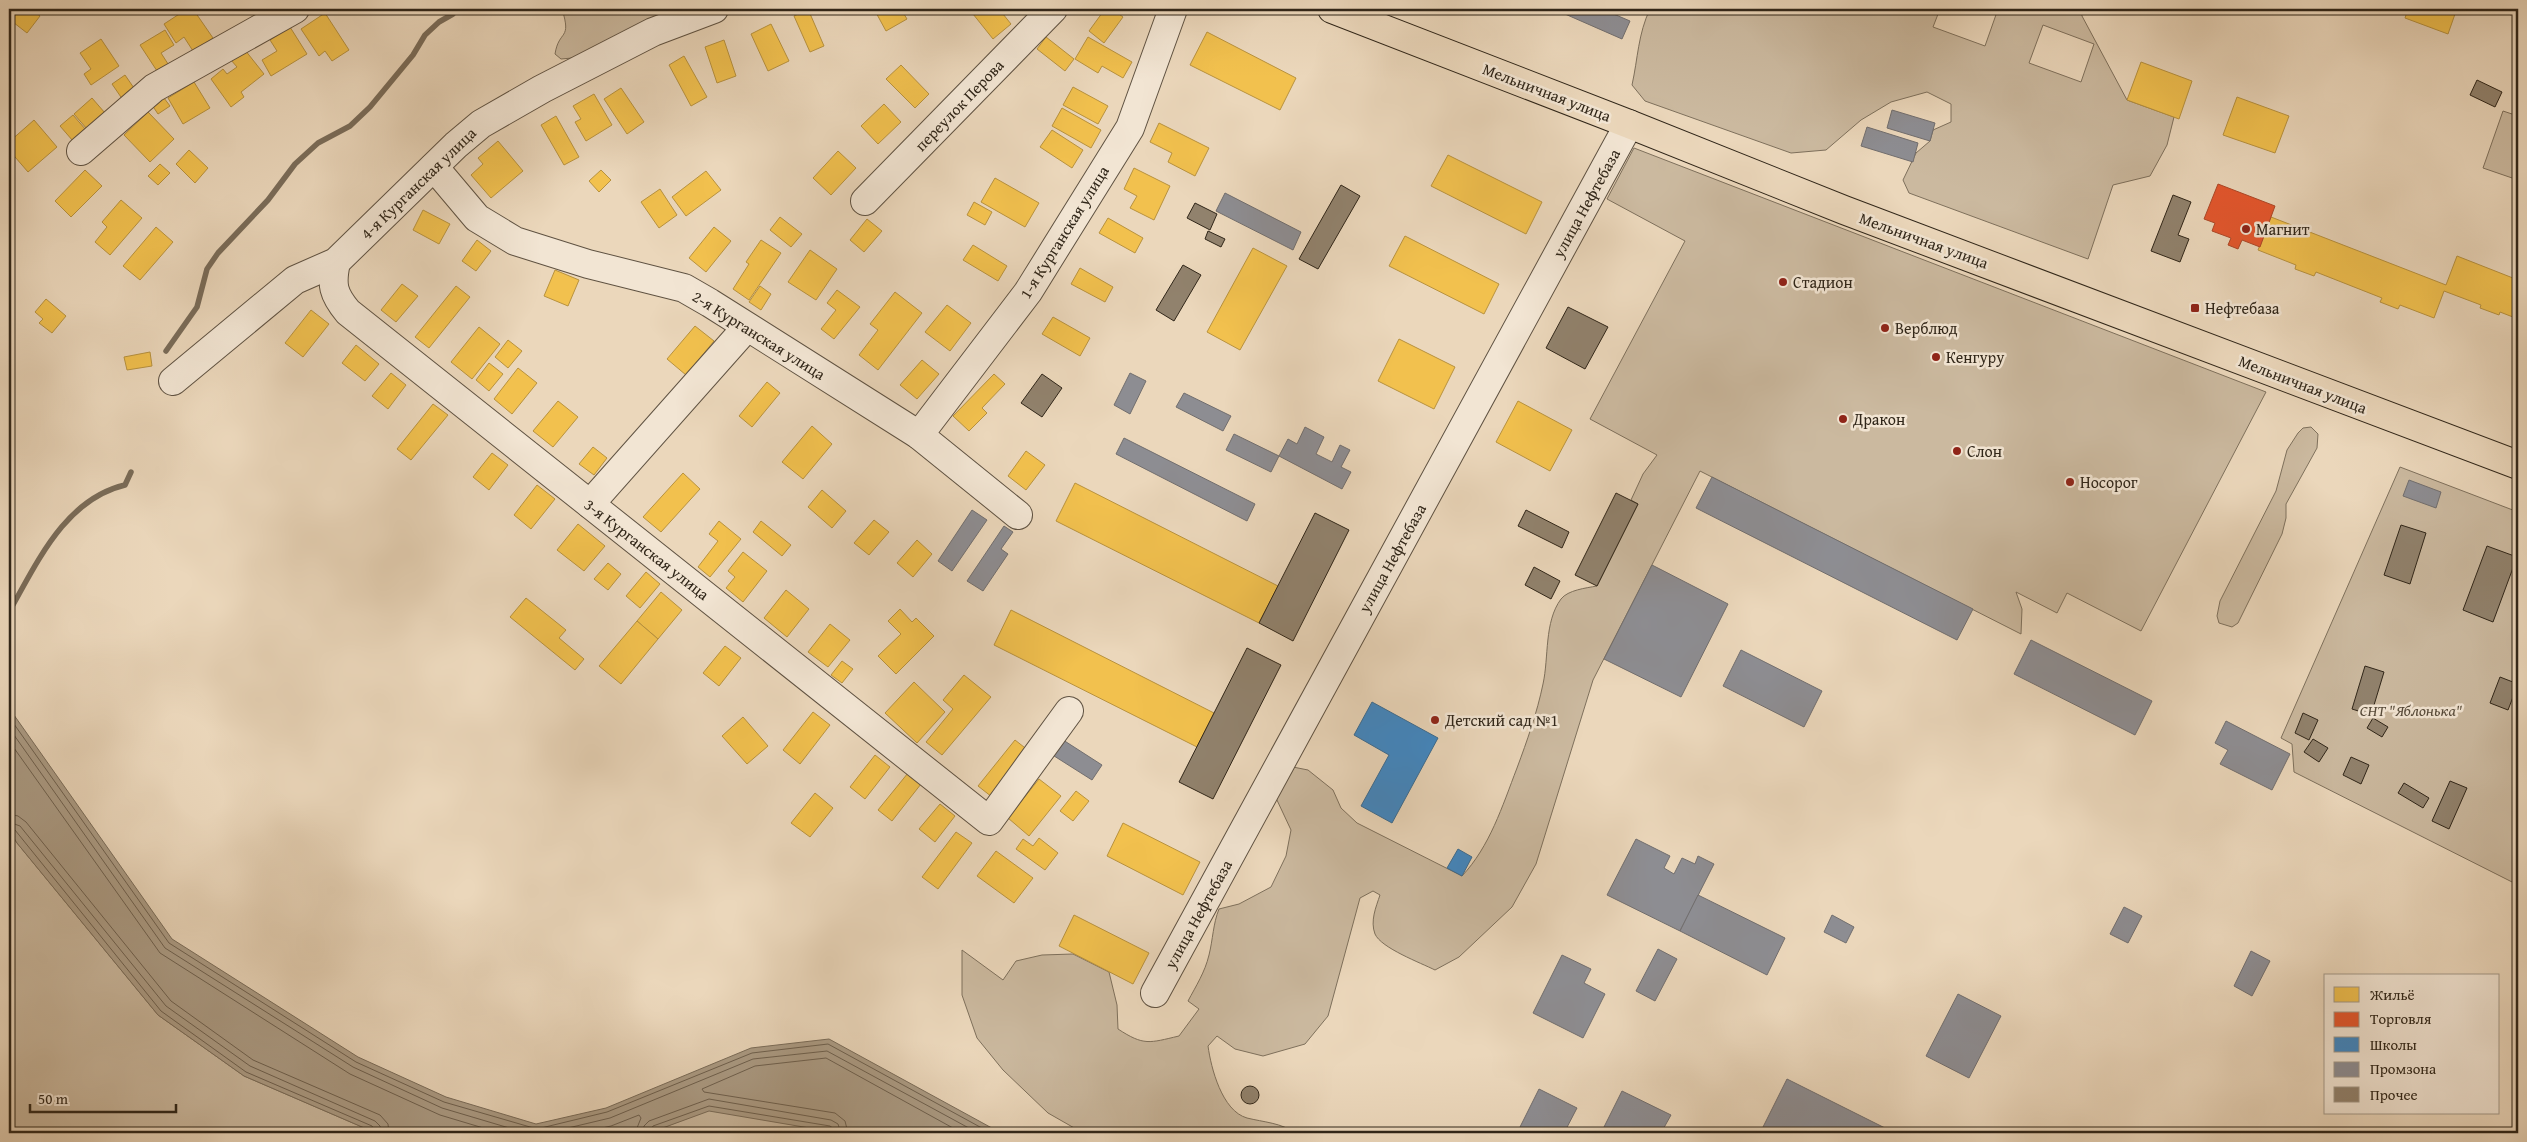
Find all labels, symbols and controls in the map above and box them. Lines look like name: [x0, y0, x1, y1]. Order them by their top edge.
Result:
street label: переулок Перова: [909, 53, 1009, 156]
street label: Мельничная улица: [1479, 57, 1615, 128]
street label: 4-я Курганская улица: [355, 121, 482, 245]
street label: улица Нефтебаза: [1546, 144, 1626, 263]
street label: 1-я Курганская улица: [1013, 160, 1115, 303]
street label: Мельничная улица: [1856, 206, 1992, 275]
place label: Магнит: [2256, 217, 2310, 241]
marker: Магнит: [2240, 223, 2252, 235]
place label: Стадион: [1793, 270, 1853, 294]
marker: Стадион: [1777, 276, 1789, 288]
street label: 2-я Курганская улица: [688, 284, 831, 386]
place label: Нефтебаза: [2205, 296, 2280, 320]
marker: Нефтебаза: [2189, 302, 2201, 314]
place label: Верблюд: [1895, 316, 1958, 340]
marker: Верблюд: [1879, 322, 1891, 334]
place label: Кенгуру: [1946, 345, 2004, 369]
street label: Мельничная улица: [2235, 349, 2371, 420]
marker: Кенгуру: [1930, 351, 1942, 363]
place label: Дракон: [1852, 407, 1905, 431]
marker: Дракон: [1837, 413, 1849, 425]
place label: Слон: [1967, 439, 2002, 463]
marker: Слон: [1951, 445, 1963, 457]
place label: Носорог: [2080, 470, 2138, 494]
marker: Носорог: [2064, 476, 2076, 488]
street label: 3-я Курганская улица: [579, 492, 715, 606]
street label: улица Нефтебаза: [1352, 499, 1432, 618]
park label: СНТ "Яблонька": [2360, 698, 2463, 722]
place label: Детский сад №1: [1444, 708, 1558, 732]
marker: Детский сад №1: [1429, 714, 1441, 726]
street label: улица Нефтебаза: [1158, 855, 1238, 974]
legend: [2324, 974, 2500, 1114]
text: Жильё: [2369, 984, 2415, 1005]
text: Торговля: [2370, 1008, 2432, 1029]
text: Школы: [2370, 1034, 2417, 1055]
text: Промзона: [2370, 1058, 2437, 1079]
scale bar: [30, 1082, 176, 1114]
text: Прочее: [2370, 1084, 2418, 1105]
text: 50 m: [38, 1088, 69, 1109]

